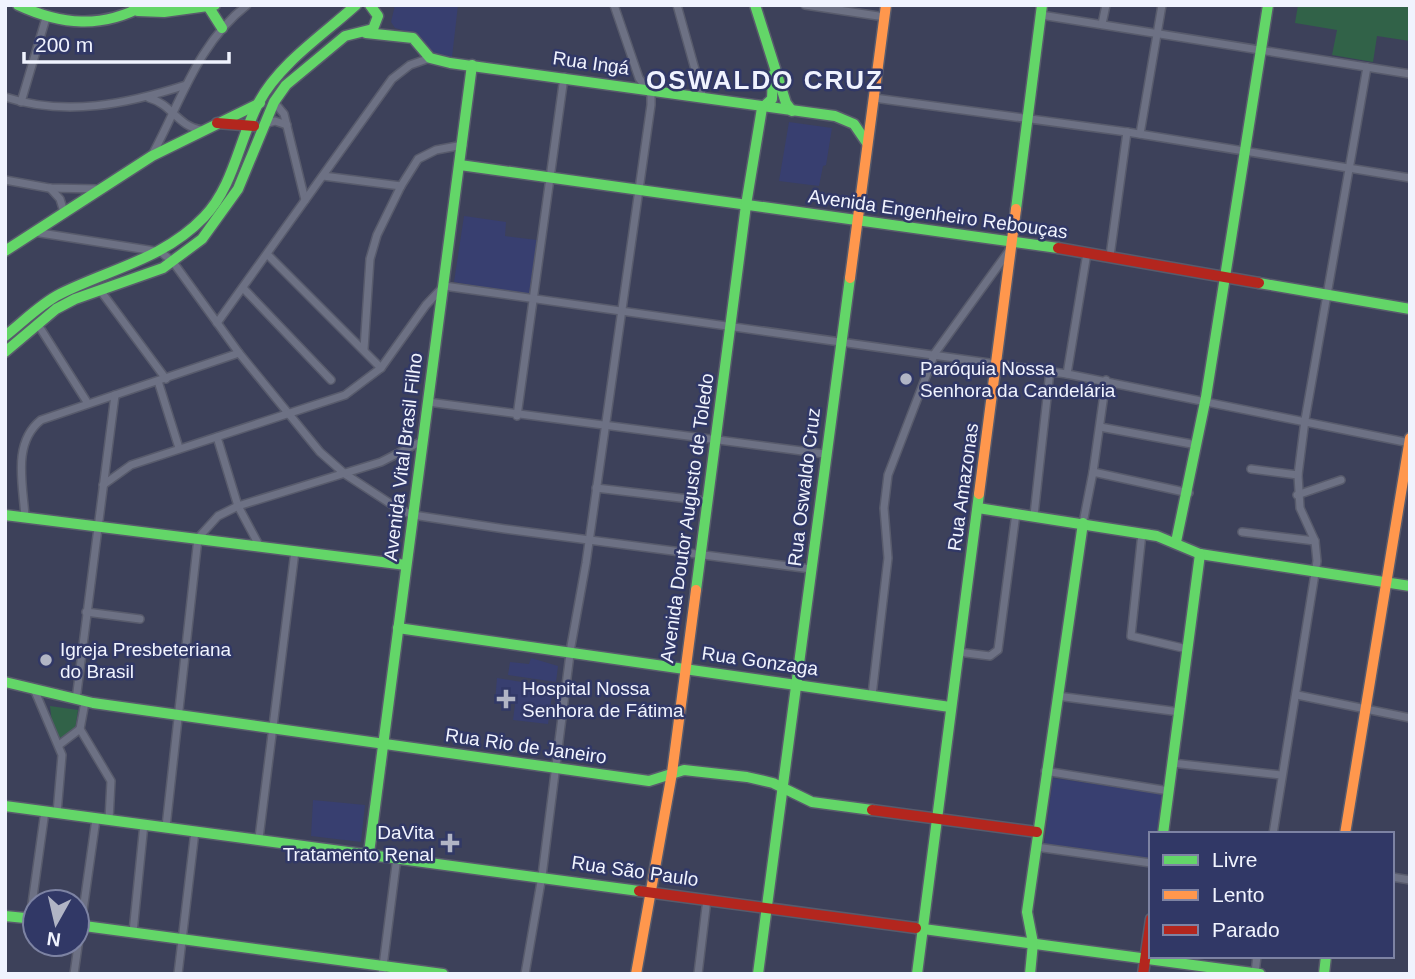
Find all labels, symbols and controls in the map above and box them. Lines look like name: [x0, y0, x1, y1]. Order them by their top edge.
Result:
scale bar: [24, 21, 229, 65]
text: 200 m: [35, 33, 93, 56]
street label: Rua Ingá: [551, 47, 631, 79]
district label: OSWALDO CRUZ: [646, 65, 884, 95]
street label: Avenida Engenheiro Rebouças: [807, 185, 1069, 243]
street label: Avenida Vital Brasil Filho: [380, 352, 426, 562]
place label: Paróquia Nossa Senhora da Candelária: [920, 358, 1116, 401]
marker: Paróquia Nossa Senhora da Candelária: [898, 371, 914, 387]
street label: Avenida Doutor Augusto de Toledo: [656, 372, 718, 664]
street label: Rua Oswaldo Cruz: [784, 407, 824, 567]
street label: Rua Amazonas: [944, 422, 982, 552]
place label: Igreja Presbeteriana do Brasil: [60, 639, 232, 682]
street label: Rua Gonzaga: [700, 642, 820, 680]
marker: Igreja Presbeteriana do Brasil: [38, 652, 54, 668]
place label: Hospital Nossa Senhora de Fátima: [522, 678, 684, 721]
marker: Hospital Nossa Senhora de Fátima: [496, 689, 516, 709]
street label: Rua Rio de Janeiro: [444, 724, 608, 768]
place label: DaVita Tratamento Renal: [283, 822, 434, 865]
legend: [1149, 832, 1394, 958]
marker: DaVita Tratamento Renal: [440, 833, 460, 853]
text: Livre: [1212, 848, 1258, 871]
street label: Rua São Paulo: [570, 852, 700, 890]
text: Lento: [1212, 883, 1265, 906]
north arrow: [21, 888, 91, 958]
text: Parado: [1212, 918, 1280, 941]
text: N: [45, 928, 62, 951]

